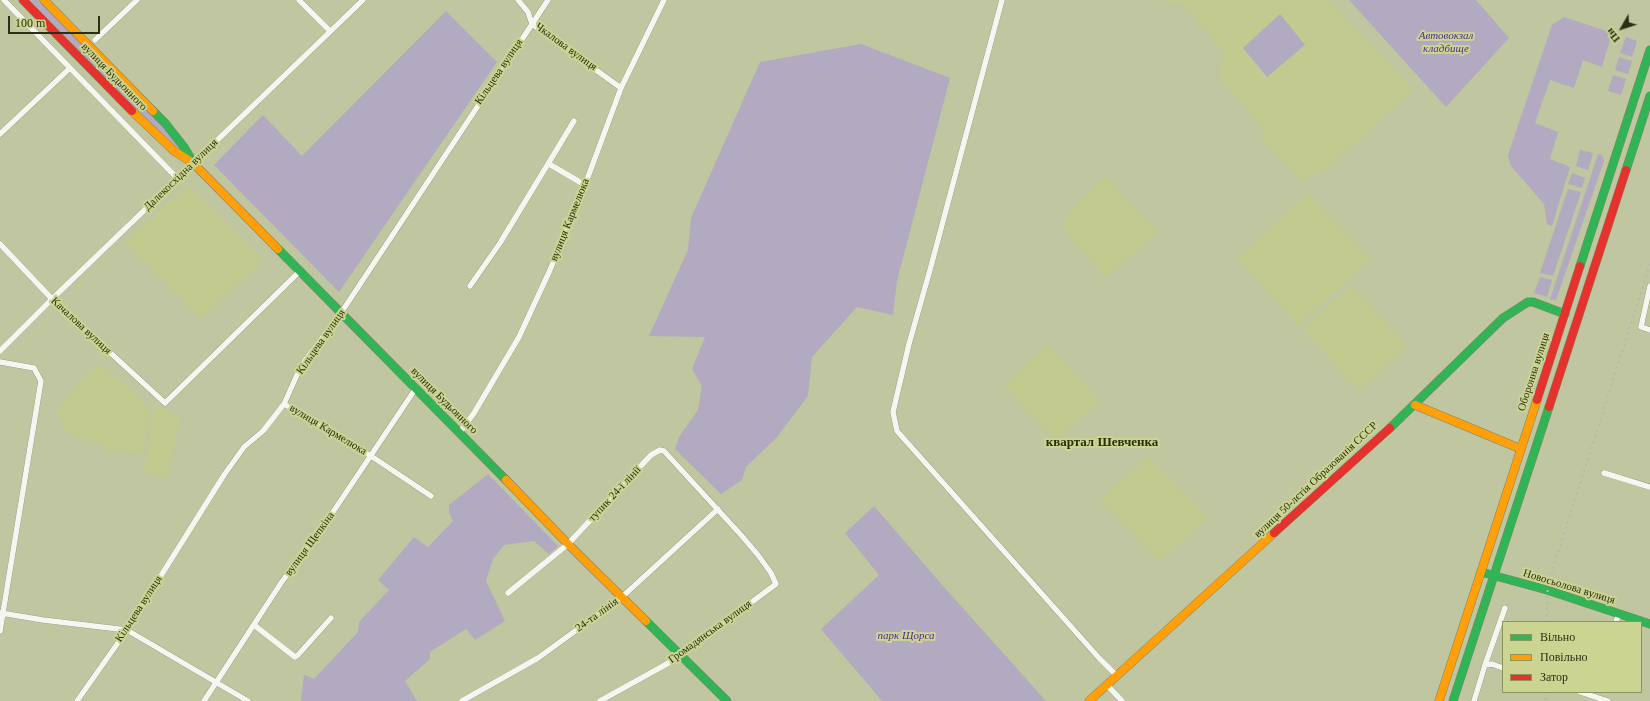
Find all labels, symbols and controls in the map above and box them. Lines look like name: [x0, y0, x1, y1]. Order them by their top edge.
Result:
scale bar: [10, 8, 102, 34]
north arrow: [1602, 8, 1642, 48]
text: 100 m: [15, 16, 45, 30]
street label: Чкалова вулиця: [533, 20, 599, 74]
text: Пн: [1603, 26, 1622, 45]
park label: Автовокзал кладбище: [1419, 29, 1473, 55]
street label: Кільцева вулиця: [472, 37, 526, 107]
street label: вулиця Будьонного: [78, 40, 150, 114]
street label: Далекосхідна вулиця: [141, 136, 221, 214]
street label: вулиця Кармелюка: [547, 177, 593, 263]
street label: Качалова вулиця: [48, 295, 114, 357]
street label: Кільцева вулиця: [294, 307, 348, 377]
street label: Оборонна вулиця: [1515, 331, 1553, 413]
street label: вулиця Будьонного: [408, 365, 480, 437]
street label: вулиця Кармелюка: [287, 402, 369, 458]
street label: вулиця 50-лєтія Образованія СССР: [1252, 419, 1380, 541]
district label: квартал Шевченка: [1046, 435, 1158, 451]
street label: тупик 24-ї лінії: [586, 464, 644, 524]
street label: вулиця Щепкіна: [282, 509, 338, 579]
street label: Новосьолова вулиця: [1521, 567, 1617, 607]
street label: Кільцева вулиця: [113, 573, 165, 645]
street label: 24-та лінія: [573, 595, 621, 635]
street label: Громадянська вулиця: [666, 597, 754, 667]
legend: [1502, 621, 1642, 693]
park label: парк Щорса: [878, 629, 934, 643]
text: Вільно: [1540, 630, 1575, 644]
text: Повільно: [1540, 650, 1588, 664]
text: Затор: [1540, 670, 1568, 684]

